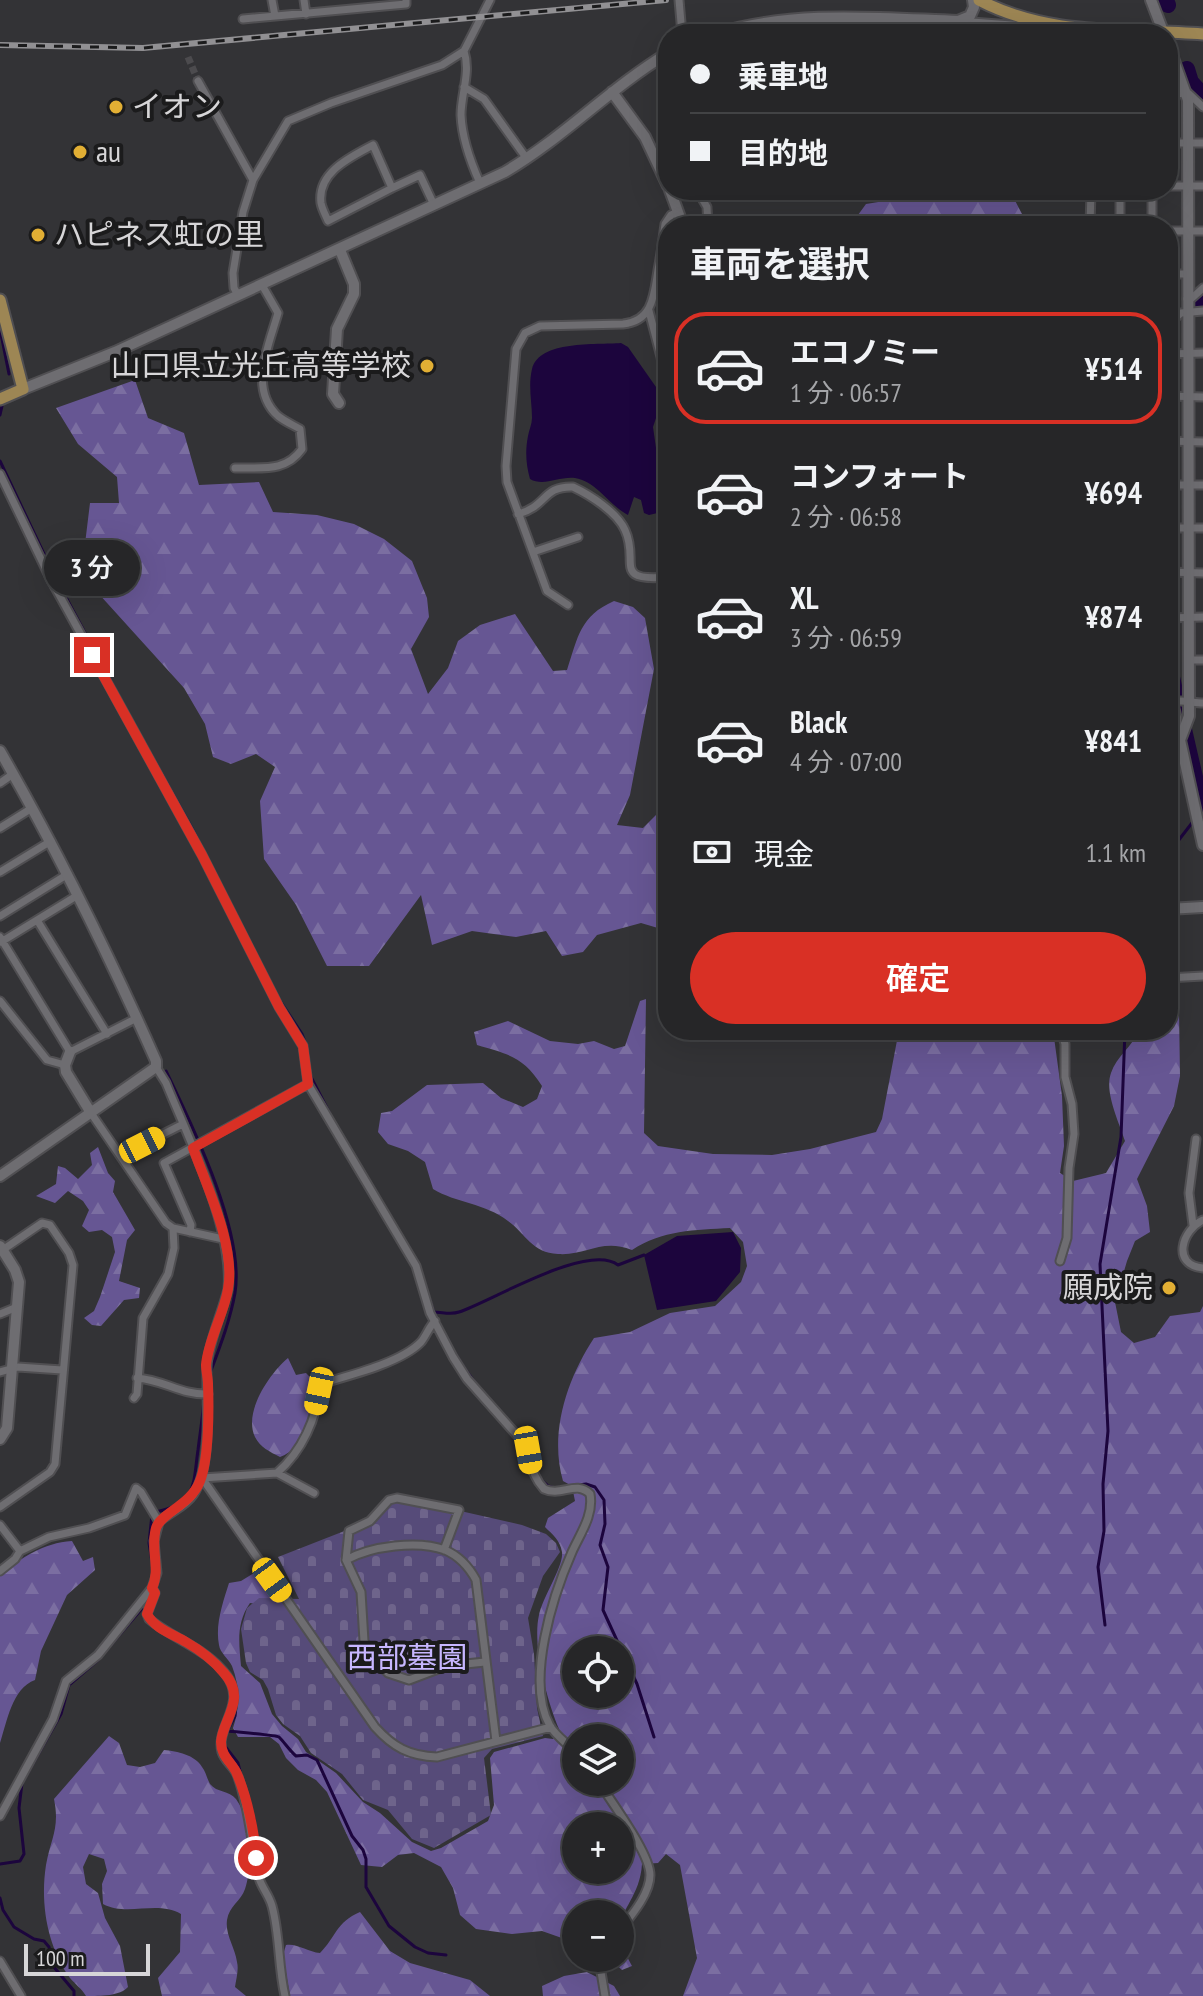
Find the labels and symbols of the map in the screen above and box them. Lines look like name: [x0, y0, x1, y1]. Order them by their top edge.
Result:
place label: イオン: [132, 86, 222, 125]
marker: イオン: [107, 98, 125, 116]
place label: au: [96, 131, 121, 170]
marker: au: [71, 143, 89, 161]
place label: ハピネス虹の里: [54, 214, 264, 253]
marker: ハピネス虹の里: [29, 226, 47, 244]
place label: 山口県立光丘高等学校: [111, 345, 411, 384]
marker: 山口県立光丘高等学校: [418, 357, 436, 375]
callout: 3 分: [44, 539, 140, 595]
route end: [74, 637, 110, 673]
car: [115, 1123, 169, 1167]
place label: 願成院: [1063, 1267, 1153, 1306]
marker: 願成院: [1160, 1279, 1178, 1297]
car: [302, 1365, 336, 1417]
car: [512, 1424, 544, 1476]
car: [248, 1554, 296, 1606]
park label: 西部墓園: [347, 1637, 467, 1676]
route start: [238, 1840, 274, 1876]
scale bar: [24, 1940, 150, 1976]

